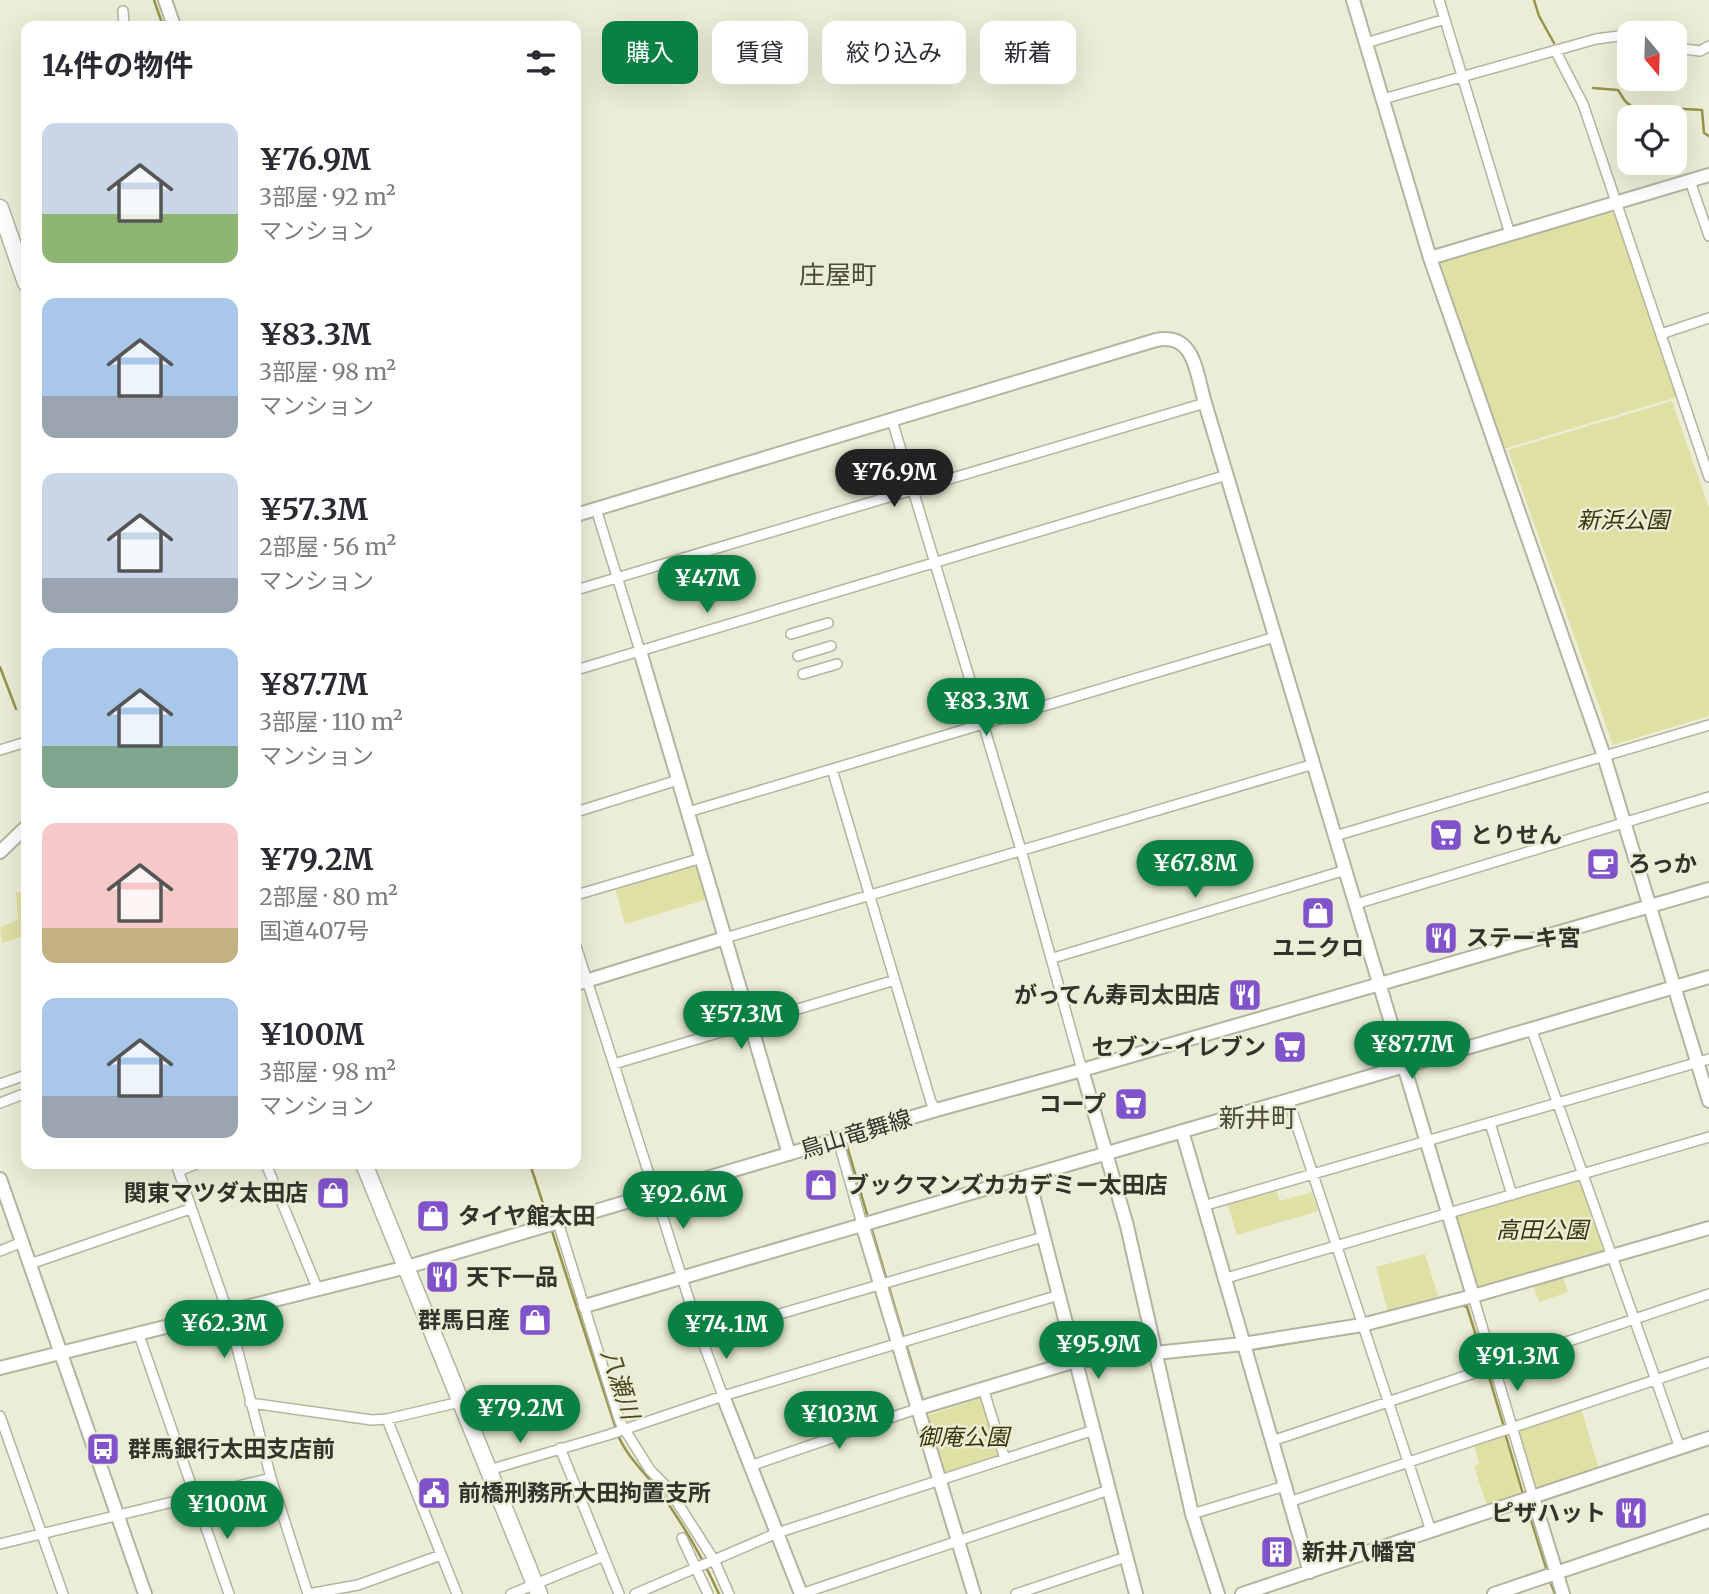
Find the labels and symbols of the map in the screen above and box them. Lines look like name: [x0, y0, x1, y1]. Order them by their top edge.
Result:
north arrow: [1617, 21, 1687, 91]
district label: 庄屋町: [799, 258, 877, 291]
pin: ¥76.9M: [837, 449, 951, 509]
park label: 新浜公園: [1577, 505, 1672, 534]
pin: ¥47M: [666, 556, 748, 615]
pin: ¥83.3M: [929, 678, 1043, 738]
supermarket icon: とりせん: [1427, 816, 1465, 854]
place label: とりせん: [1470, 820, 1562, 849]
pin: ¥67.8M: [1138, 841, 1252, 900]
cafe icon: ろっか: [1584, 845, 1622, 883]
place label: ろっか: [1628, 849, 1697, 878]
shop icon: ユニクロ: [1299, 894, 1337, 932]
restaurant icon: ステーキ宮: [1422, 919, 1460, 957]
place label: ステーキ宮: [1466, 923, 1581, 952]
place label: ユニクロ: [1272, 933, 1364, 962]
restaurant icon: がってん寿司太田店: [1226, 976, 1264, 1014]
place label: がってん寿司太田店: [1014, 980, 1220, 1009]
pin: ¥57.3M: [684, 992, 798, 1051]
pin: ¥87.7M: [1355, 1021, 1469, 1081]
supermarket icon: セブン-イレブン: [1271, 1028, 1309, 1066]
place label: セブン-イレブン: [1092, 1032, 1266, 1061]
supermarket icon: コープ: [1112, 1085, 1150, 1123]
place label: コープ: [1038, 1089, 1106, 1118]
district label: 新井町: [1219, 1101, 1297, 1134]
street label: 鳥山竜舞線: [797, 1103, 915, 1164]
shop icon: ブックマンズカカデミー太田店: [802, 1166, 840, 1204]
place label: ブックマンズカカデミー太田店: [846, 1170, 1168, 1199]
pin: ¥92.6M: [626, 1172, 740, 1231]
shop icon: 関東マツダ太田店: [314, 1174, 352, 1212]
place label: 関東マツダ太田店: [124, 1178, 308, 1207]
shop icon: タイヤ館太田: [414, 1197, 452, 1235]
place label: タイヤ館太田: [458, 1201, 595, 1230]
park label: 高田公園: [1496, 1215, 1591, 1244]
restaurant icon: 天下一品: [423, 1258, 461, 1296]
place label: 天下一品: [466, 1262, 558, 1291]
pin: ¥62.3M: [167, 1300, 281, 1360]
shop icon: 群馬日産: [516, 1301, 554, 1339]
pin: ¥74.1M: [669, 1302, 783, 1361]
place label: 群馬日産: [418, 1305, 510, 1334]
pin: ¥95.9M: [1041, 1322, 1155, 1381]
pin: ¥91.3M: [1460, 1334, 1574, 1393]
water label: 八瀬川: [595, 1345, 647, 1426]
pin: ¥79.2M: [463, 1386, 577, 1445]
pin: ¥103M: [790, 1392, 888, 1451]
park label: 御庵公園: [917, 1422, 1012, 1451]
bus stop icon: 群馬銀行太田支店前: [84, 1430, 122, 1468]
place label: 群馬銀行太田支店前: [128, 1434, 335, 1463]
public building icon: 前橋刑務所大田拘置支所: [415, 1474, 453, 1512]
place label: 前橋刑務所大田拘置支所: [458, 1478, 711, 1507]
pin: ¥100M: [178, 1482, 276, 1541]
restaurant icon: ピザハット: [1612, 1494, 1650, 1532]
place label: ピザハット: [1491, 1498, 1606, 1527]
building icon: 新井八幡宮: [1258, 1533, 1296, 1571]
place label: 新井八幡宮: [1302, 1537, 1417, 1566]

